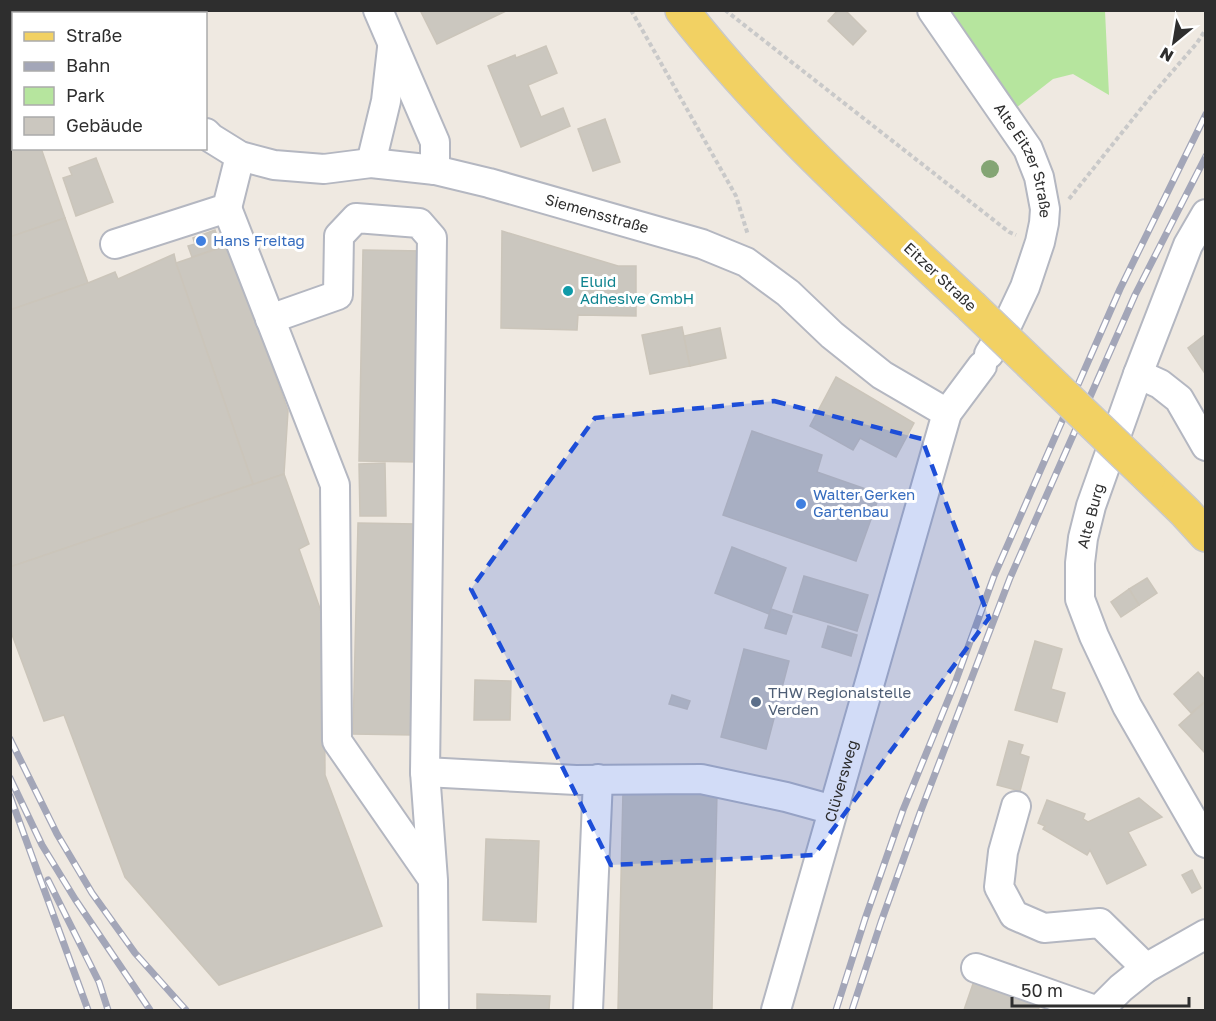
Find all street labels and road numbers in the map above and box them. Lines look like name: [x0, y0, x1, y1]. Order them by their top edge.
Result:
street label: Alte Eitzer Straße: [991, 99, 1055, 219]
street label: Siemensstraße: [543, 190, 651, 236]
street label: Eitzer Straße: [901, 238, 981, 315]
street label: Alte Burg: [1073, 481, 1107, 550]
street label: Clüversweg: [820, 738, 861, 824]

